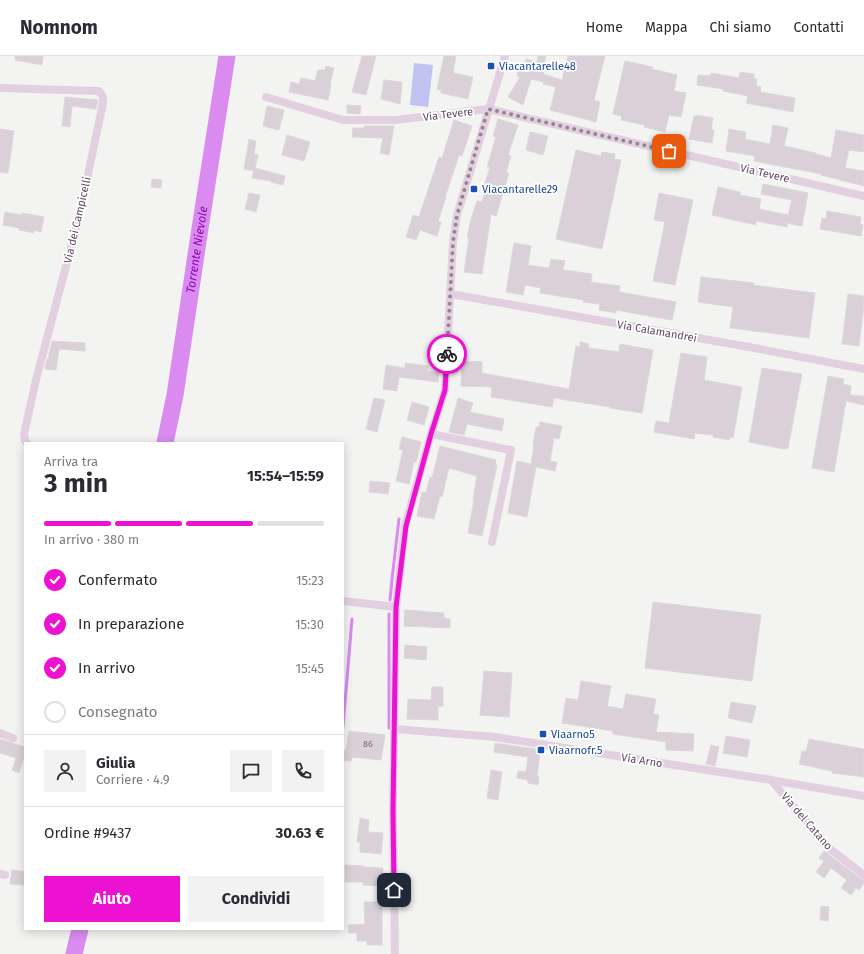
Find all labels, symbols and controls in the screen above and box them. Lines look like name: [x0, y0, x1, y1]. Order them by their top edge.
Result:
text: Nomnom: [20, 16, 98, 39]
text: Home: [586, 19, 623, 36]
text: Mappa: [645, 19, 688, 36]
text: Chi siamo: [710, 19, 771, 36]
text: Contatti: [793, 19, 844, 36]
place label: Viacantarelle48: [499, 60, 576, 73]
marker: Viacantarelle48: [486, 61, 496, 71]
street label: Via Tevere: [422, 105, 474, 124]
pin: [652, 134, 686, 168]
icon: bag: [658, 140, 680, 162]
street label: Via Tevere: [739, 161, 791, 185]
street label: Via dei Campicelli: [61, 176, 94, 265]
place label: Viacantarelle29: [482, 183, 558, 196]
marker: Viacantarelle29: [469, 184, 479, 194]
water label: Torrente Nievole: [183, 205, 210, 294]
street label: Via Calamandrei: [616, 318, 698, 345]
courier: [427, 334, 467, 374]
icon: bike: [436, 343, 458, 365]
text: Arriva tra: [44, 454, 98, 469]
text: 15:54–15:59: [247, 467, 324, 485]
text: 3 min: [44, 468, 108, 499]
text: In arrivo · 380 m: [44, 532, 139, 547]
icon: check: [44, 569, 66, 591]
text: Confermato: [78, 571, 157, 589]
text: 15:23: [296, 573, 324, 588]
icon: check: [44, 613, 66, 635]
text: In preparazione: [78, 615, 184, 633]
text: 15:30: [295, 617, 324, 632]
icon: check: [44, 657, 66, 679]
text: In arrivo: [78, 659, 135, 677]
text: 15:45: [296, 661, 324, 676]
text: Consegnato: [78, 703, 158, 721]
place label: Viaarno5: [551, 728, 595, 741]
marker: Viaarno5: [538, 729, 548, 739]
house number: 86: [363, 739, 373, 749]
place label: Viaarnofr.5: [549, 744, 603, 757]
marker: Viaarnofr.5: [536, 745, 546, 755]
button: person: [44, 750, 86, 792]
button: chat: [230, 750, 272, 792]
button: phone: [282, 750, 324, 792]
street label: Via Arno: [620, 751, 663, 770]
text: Giulia: [96, 754, 135, 772]
text: Corriere · 4.9: [96, 772, 170, 787]
street label: Via del Catano: [778, 790, 835, 853]
text: Ordine #9437: [44, 824, 131, 842]
text: 30.63 €: [275, 824, 324, 842]
pin: [377, 873, 411, 907]
button: Aiuto: [44, 876, 180, 922]
button: Condividi: [188, 876, 324, 922]
icon: home: [383, 879, 405, 901]

